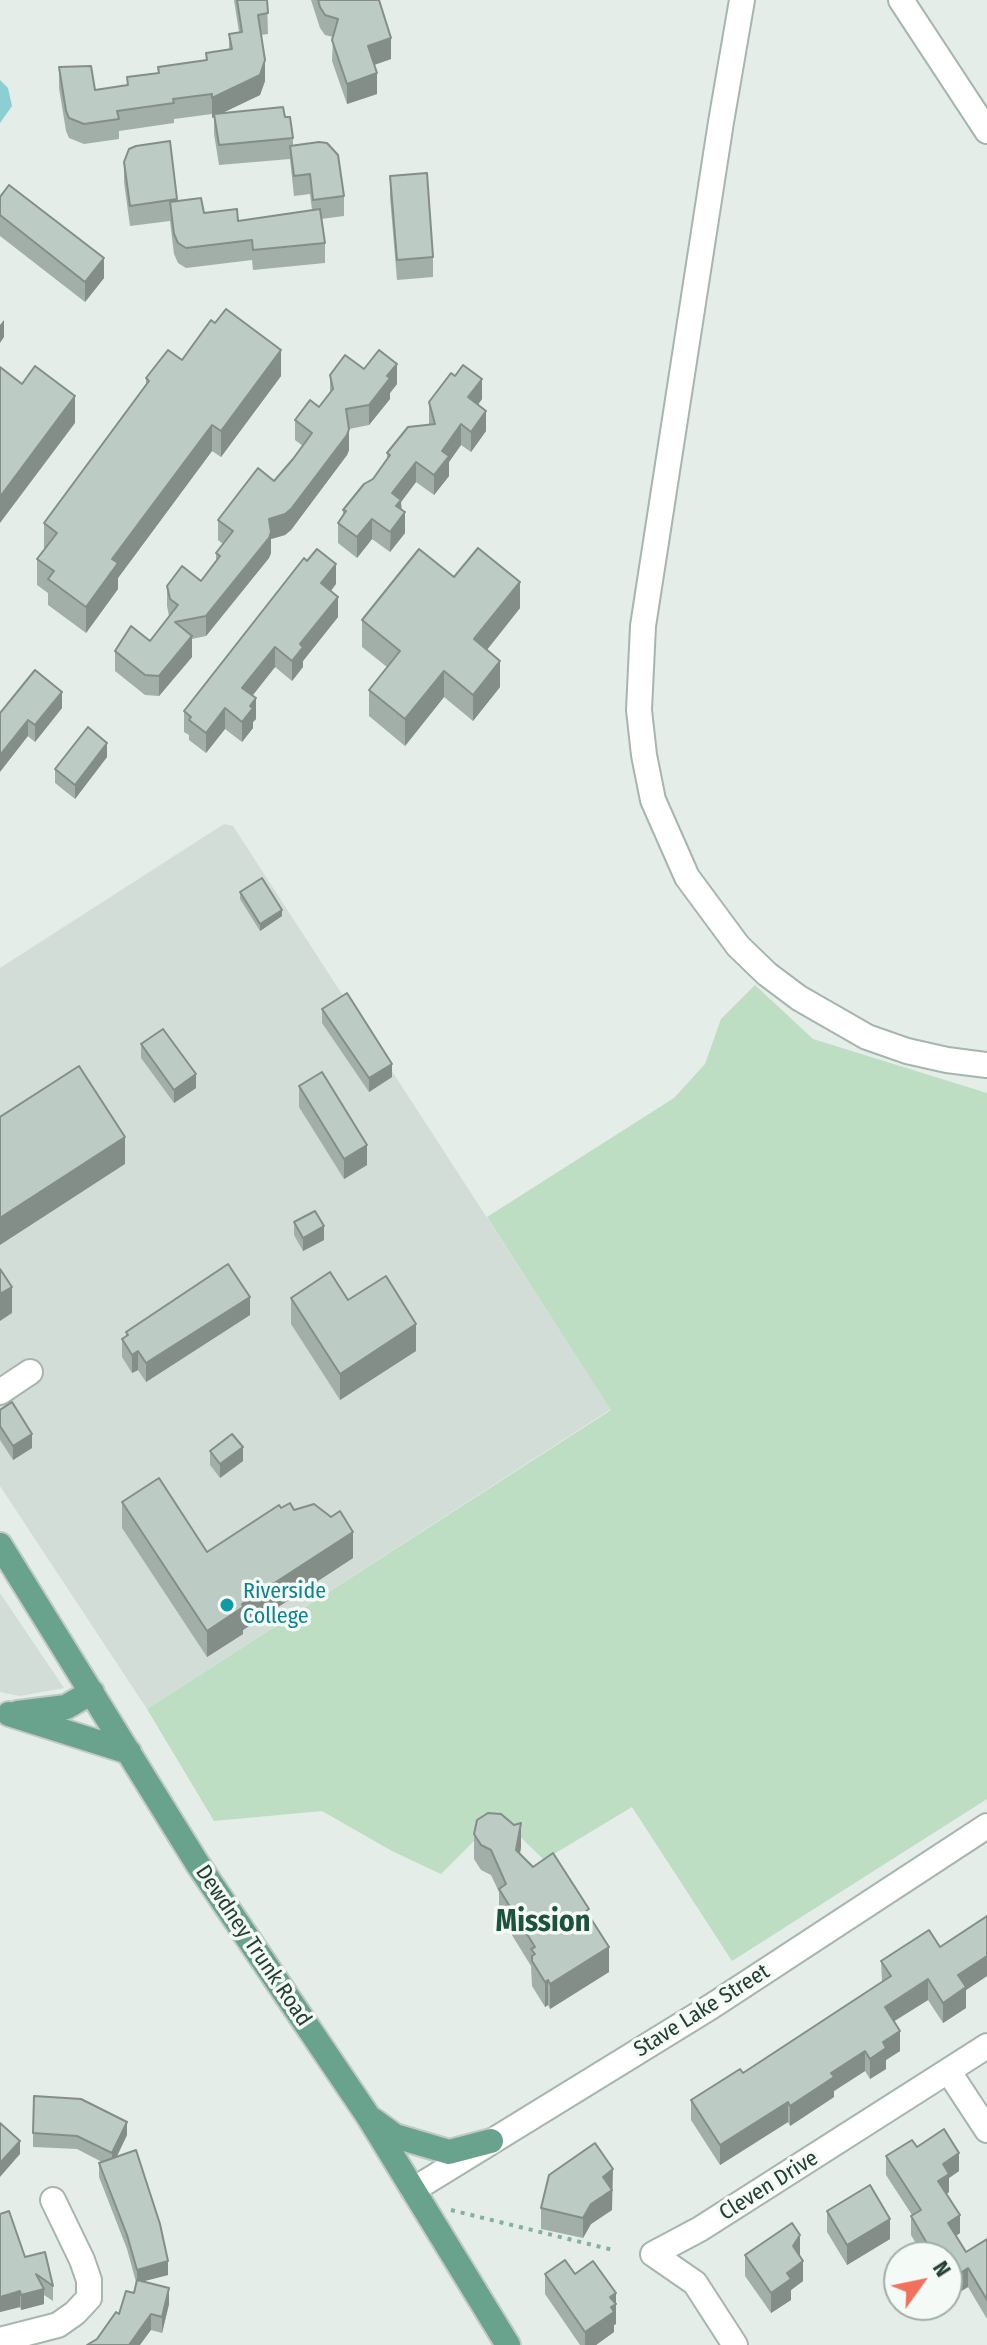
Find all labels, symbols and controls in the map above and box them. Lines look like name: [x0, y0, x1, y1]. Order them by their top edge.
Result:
place label: Riverside College: [243, 1579, 326, 1630]
marker: Riverside College: [218, 1596, 236, 1614]
street label: Dewdney Trunk Road: [189, 1860, 317, 2032]
district label: Mission: [496, 1905, 590, 1941]
street label: Stave Lake Street: [629, 1959, 775, 2063]
street label: Cleven Drive: [715, 2145, 823, 2227]
north arrow: [883, 2241, 963, 2321]
text: N: [927, 2256, 957, 2282]

